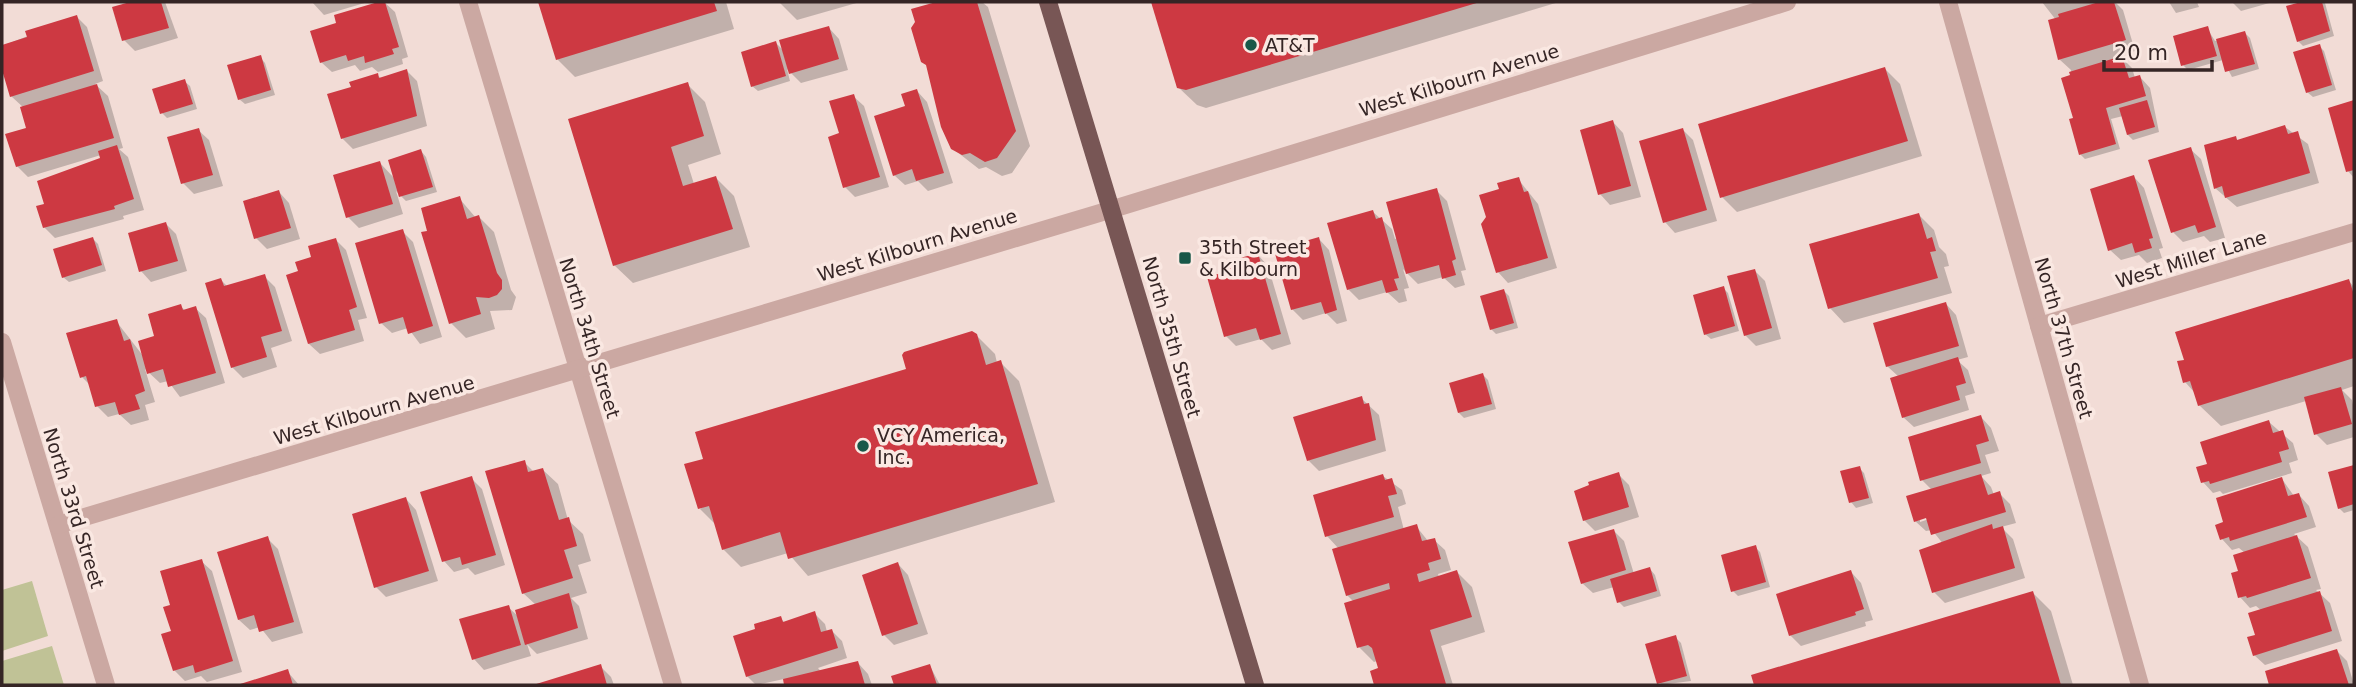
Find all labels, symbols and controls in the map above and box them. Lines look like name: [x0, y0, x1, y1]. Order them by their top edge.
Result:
scale bar: [2104, 28, 2212, 72]
place label: AT&T: [1265, 34, 1315, 56]
marker: AT&T: [1243, 37, 1259, 53]
street label: West Kilbourn Avenue: [1356, 39, 1562, 121]
text: 20 m: [2114, 41, 2168, 65]
street label: West Kilbourn Avenue: [814, 204, 1020, 286]
street label: West Miller Lane: [2113, 226, 2269, 292]
place label: 35th Street & Kilbourn: [1199, 236, 1306, 280]
marker: 35th Street & Kilbourn: [1177, 250, 1193, 266]
street label: North 35th Street: [1138, 254, 1206, 420]
street label: North 34th Street: [555, 255, 625, 421]
street label: North 37th Street: [2030, 255, 2098, 421]
street label: West Kilbourn Avenue: [271, 371, 477, 449]
place label: VCY America, Inc.: [877, 424, 1005, 468]
street label: North 33rd Street: [39, 425, 109, 591]
marker: VCY America, Inc.: [855, 438, 871, 454]

